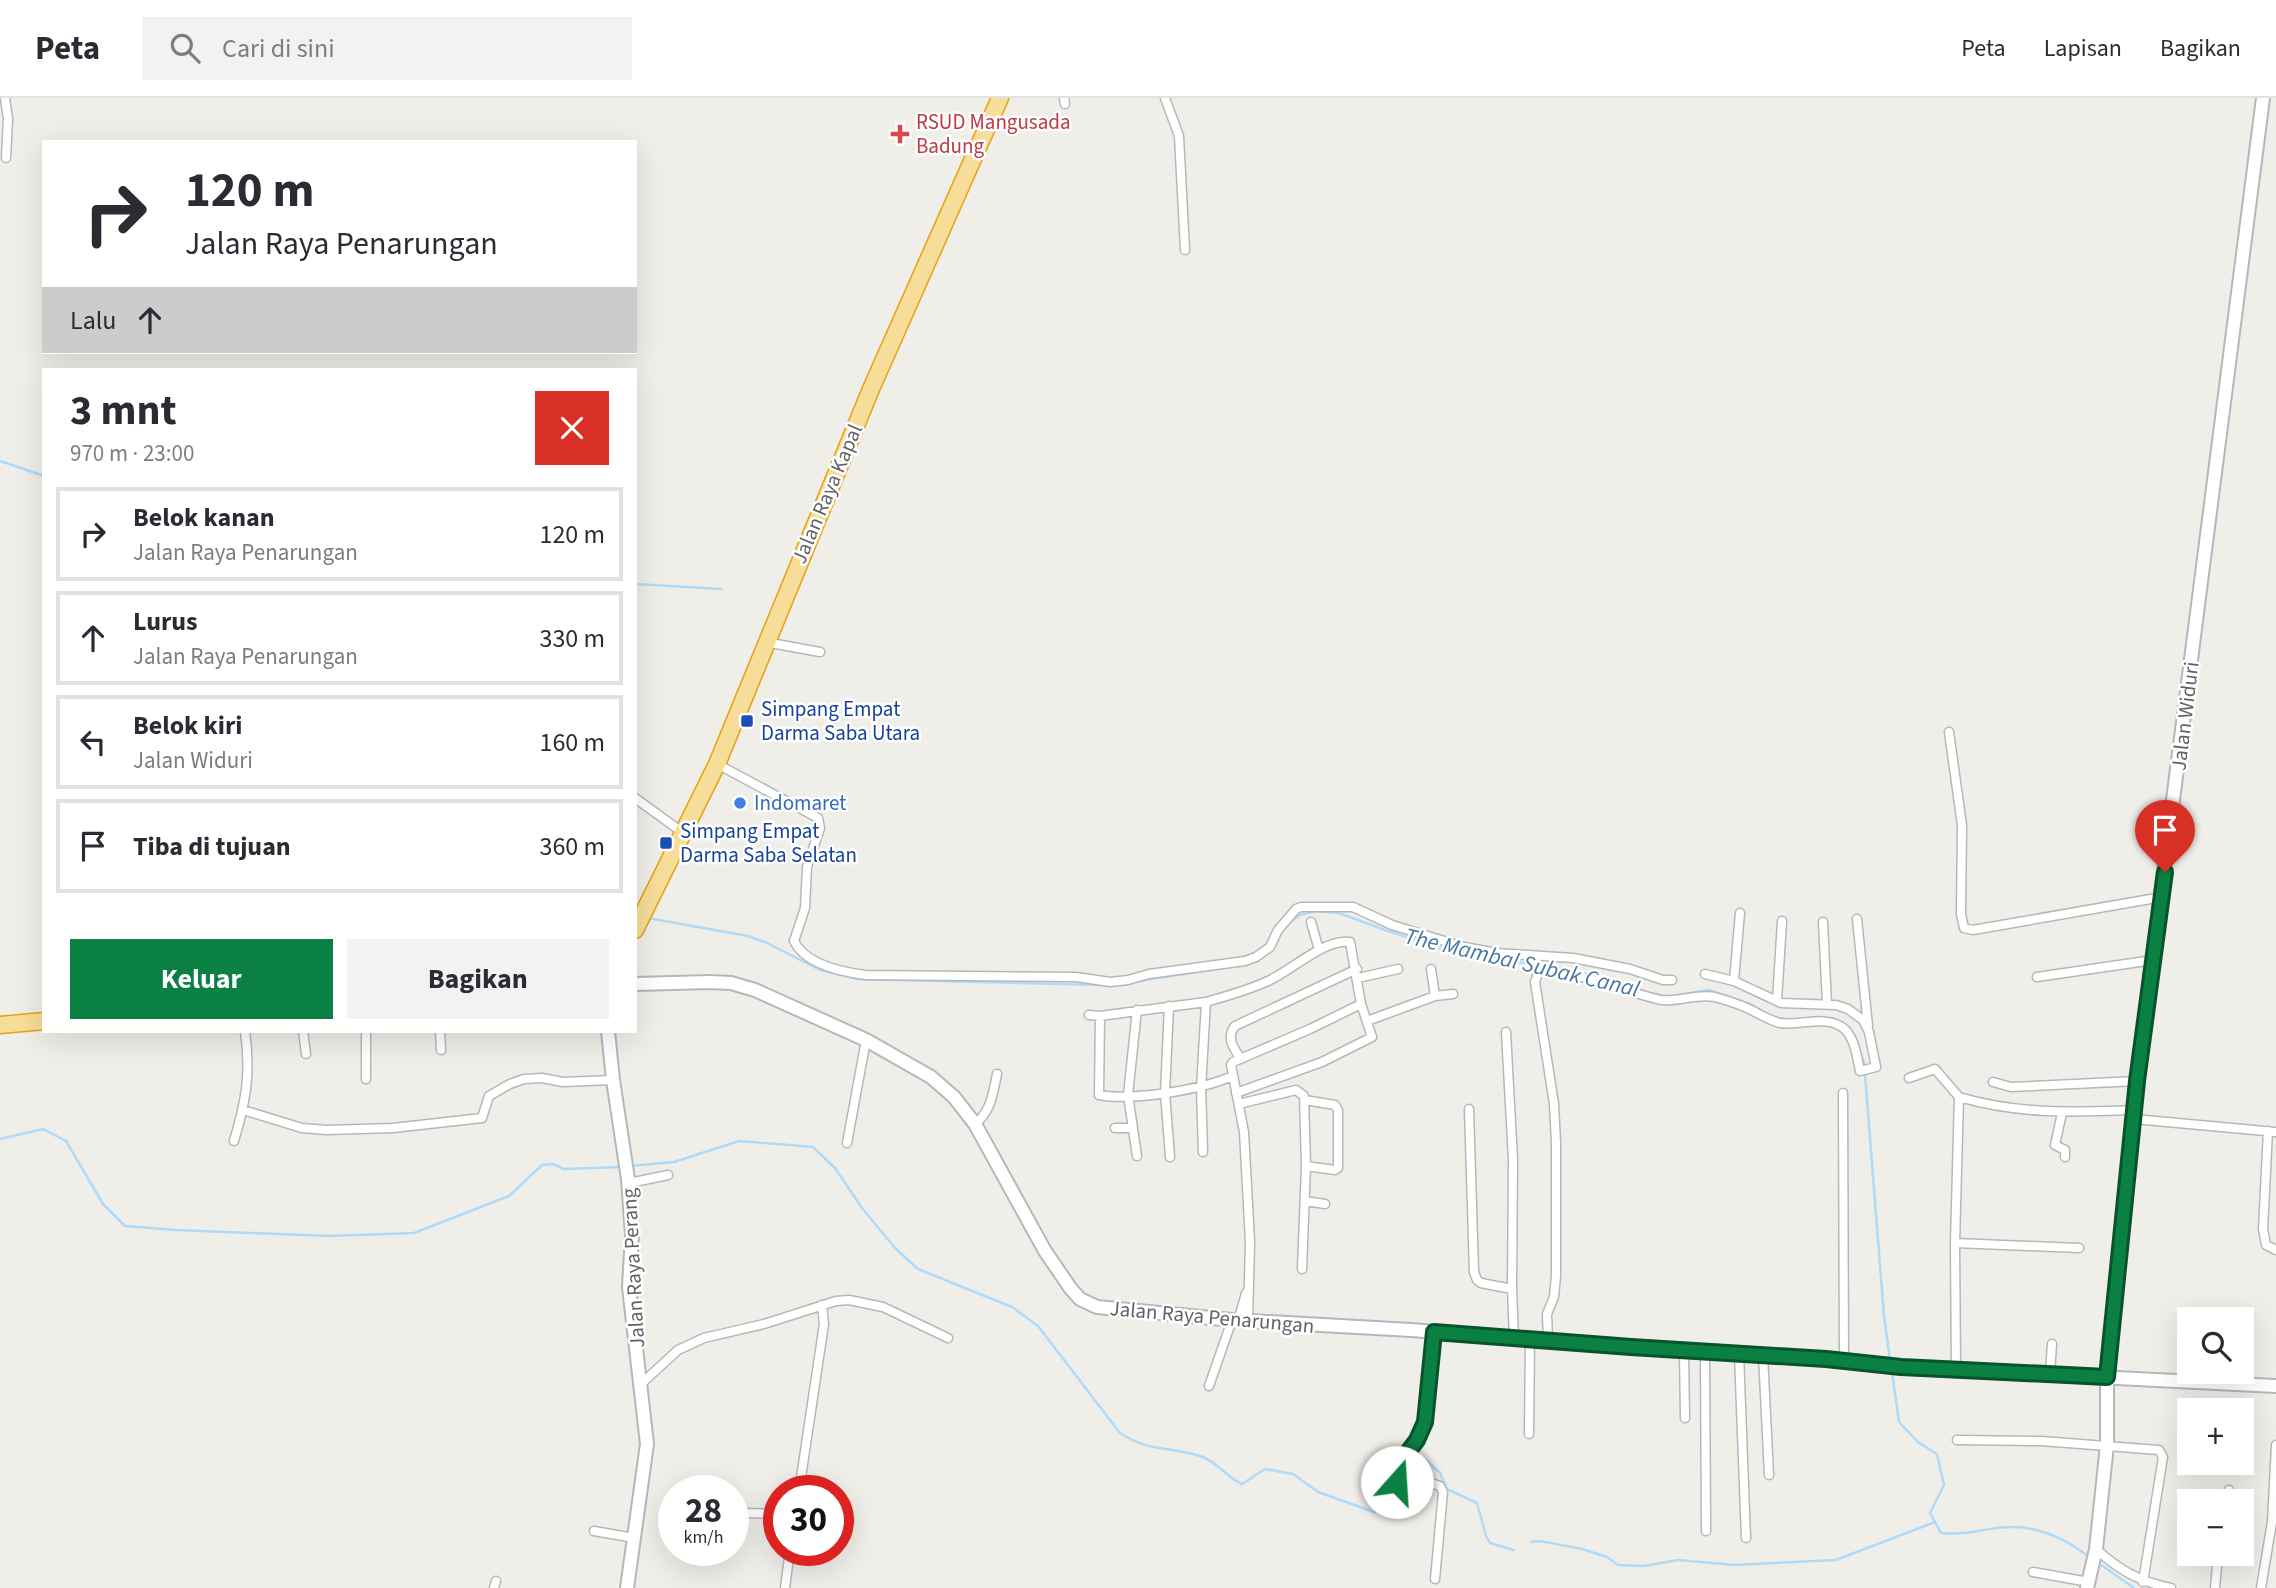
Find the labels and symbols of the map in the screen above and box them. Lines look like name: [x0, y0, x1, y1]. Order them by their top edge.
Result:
place label: RSUD Mangusada Badung: [916, 107, 1071, 161]
marker: RSUD Mangusada Badung: [890, 124, 910, 144]
street label: Jalan Raya Kapal: [784, 420, 870, 568]
street label: Jalan Widuri: [2163, 660, 2207, 772]
place label: Simpang Empat Darma Saba Utara: [761, 694, 920, 748]
marker: Simpang Empat Darma Saba Utara: [739, 713, 755, 729]
place label: Indomaret: [754, 788, 846, 818]
marker: Indomaret: [732, 795, 748, 811]
pin: [2135, 800, 2195, 872]
place label: Simpang Empat Darma Saba Selatan: [680, 816, 857, 870]
marker: Simpang Empat Darma Saba Selatan: [658, 835, 674, 851]
water label: The Mambal Subak Canal: [1401, 919, 1643, 1006]
street label: Jalan Raya Perang: [614, 1187, 652, 1349]
street label: Jalan Raya Penarungan: [1108, 1293, 1316, 1341]
position arrow: [1360, 1445, 1434, 1519]
speed limit sign: 30: [763, 1475, 854, 1566]

